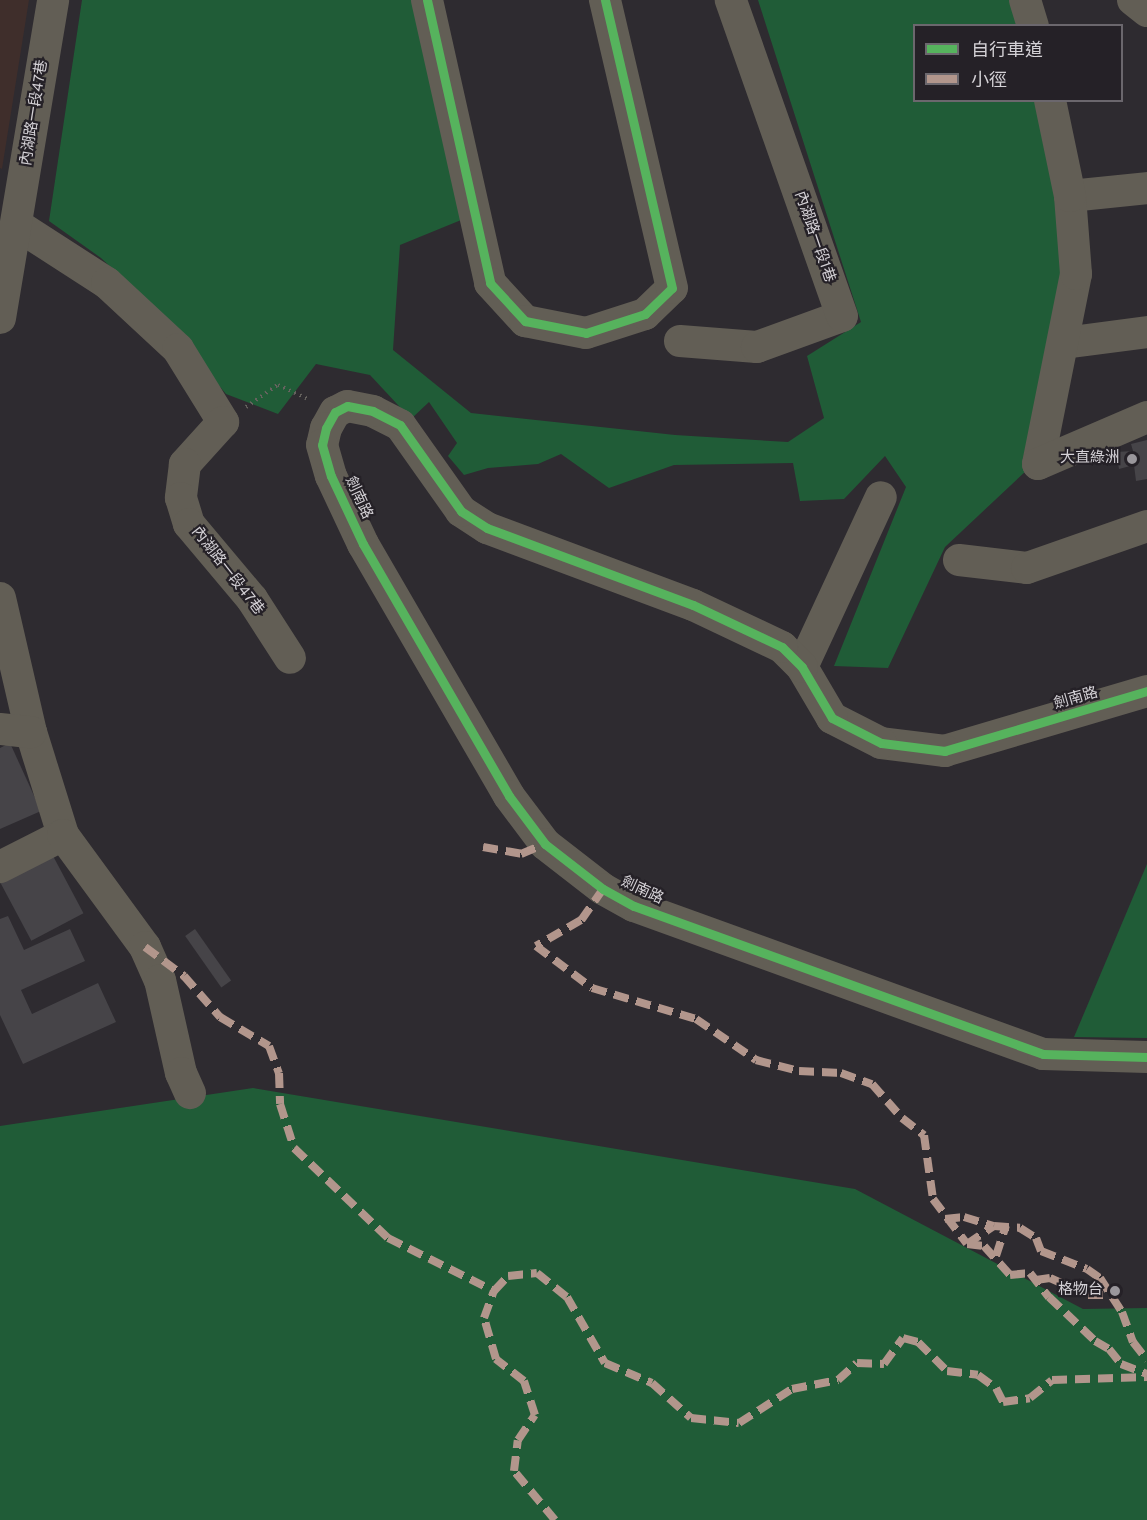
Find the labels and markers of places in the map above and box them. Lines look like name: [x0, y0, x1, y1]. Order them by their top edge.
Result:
place label: 大直綠洲: [1060, 450, 1120, 468]
marker: 大直綠洲: [1125, 452, 1139, 466]
place label: 格物台: [1058, 1282, 1103, 1300]
marker: 格物台: [1108, 1284, 1122, 1298]

